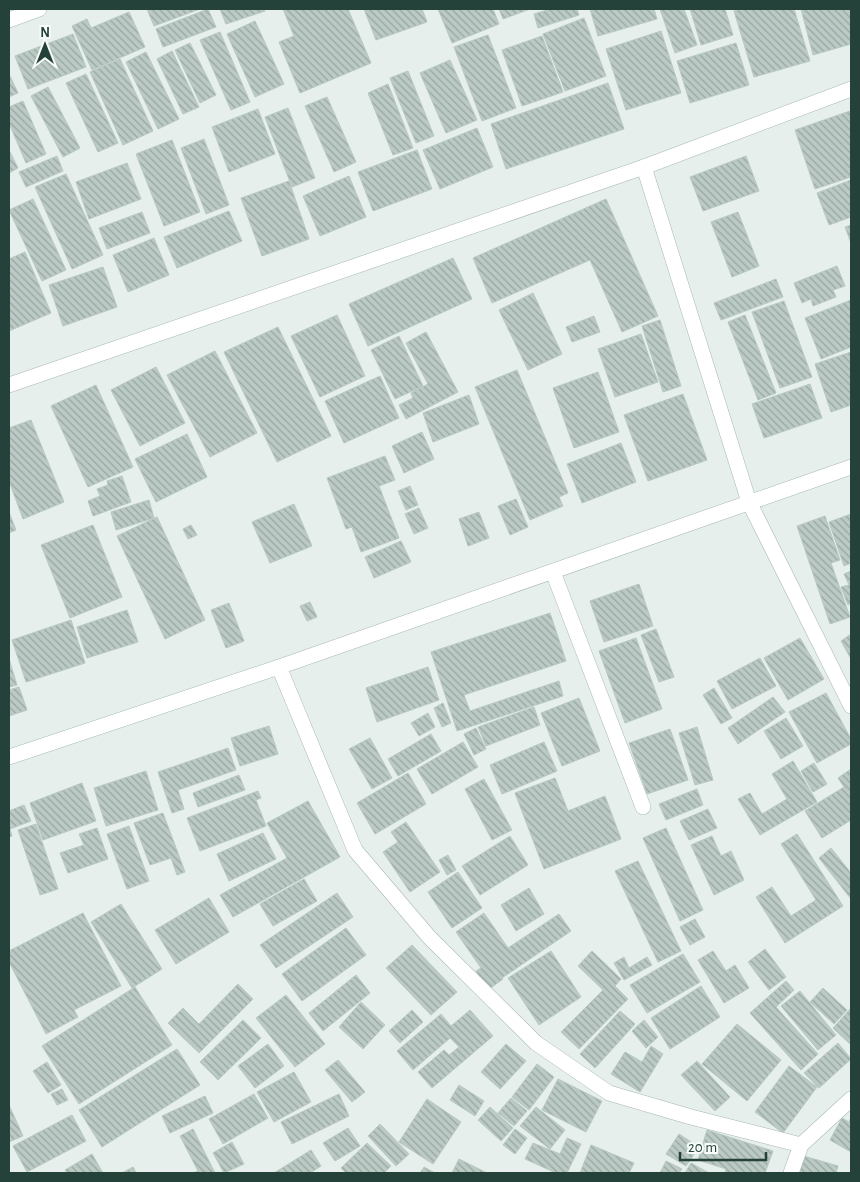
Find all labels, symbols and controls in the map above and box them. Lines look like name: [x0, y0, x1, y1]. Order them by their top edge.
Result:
north arrow: [20, 20, 70, 70]
text: N: [40, 26, 50, 40]
scale bar: [680, 1130, 766, 1162]
text: 20 m: [688, 1140, 717, 1155]

